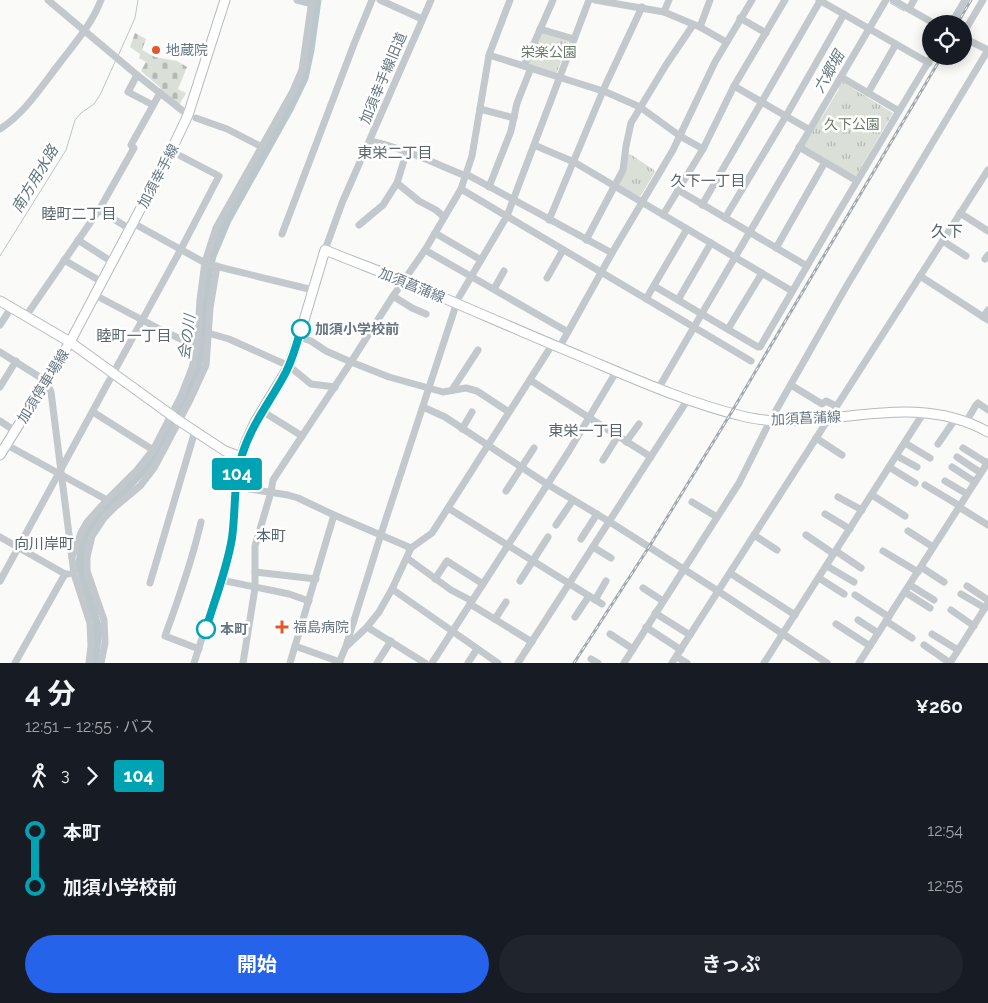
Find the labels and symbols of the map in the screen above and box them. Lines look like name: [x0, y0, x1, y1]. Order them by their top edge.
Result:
street label: 加須幸手線旧道: [356, 30, 410, 126]
place label: 地蔵院: [166, 42, 208, 58]
marker: 地蔵院: [150, 44, 162, 56]
park label: 栄楽公園: [521, 44, 577, 60]
water label: 六郷堀: [810, 46, 849, 96]
park label: 久下公園: [824, 116, 880, 132]
water label: 南方用水路: [8, 141, 63, 216]
street label: 加須幸手線: [135, 141, 181, 211]
district label: 東栄二丁目: [357, 144, 433, 162]
district label: 久下一丁目: [670, 172, 746, 190]
district label: 睦町二丁目: [41, 205, 117, 223]
district label: 久下: [931, 222, 963, 241]
street label: 加須菖蒲線: [377, 264, 447, 306]
water label: 会の川: [175, 311, 199, 361]
marker: 加須小学校前: [291, 319, 311, 339]
place label: 加須小学校前: [315, 321, 399, 337]
district label: 睦町一丁目: [96, 327, 172, 345]
street label: 加須停車場線: [14, 346, 72, 426]
street label: 加須菖蒲線: [771, 408, 841, 428]
district label: 東栄一丁目: [548, 422, 624, 440]
line badge: 104: [208, 458, 266, 490]
district label: 本町: [256, 527, 286, 545]
district label: 向川岸町: [14, 535, 74, 553]
marker: 本町: [196, 619, 216, 639]
place label: 福島病院: [293, 619, 349, 635]
marker: 福島病院: [275, 620, 289, 634]
place label: 本町: [220, 621, 248, 637]

